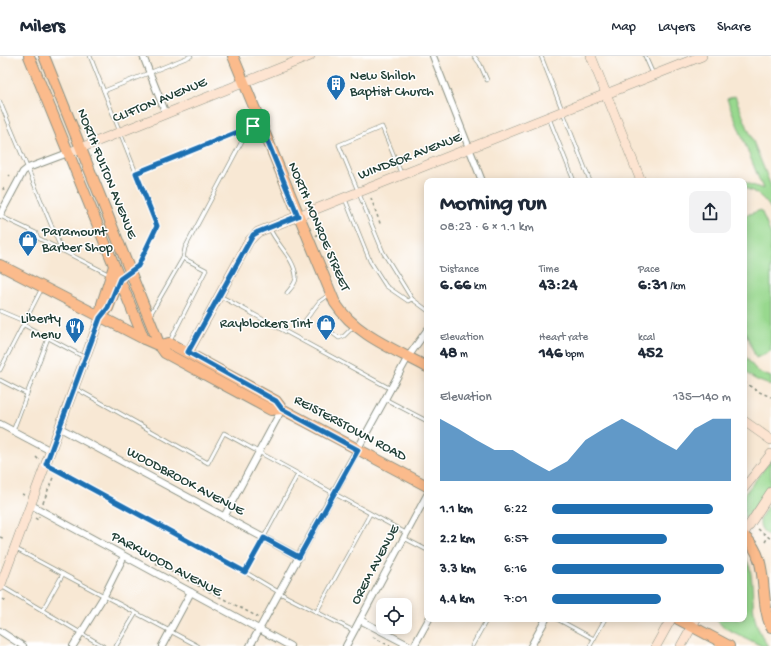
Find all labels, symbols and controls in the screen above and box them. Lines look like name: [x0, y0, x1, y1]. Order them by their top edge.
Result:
text: Milers: [20, 16, 65, 39]
text: Map: [612, 19, 636, 36]
text: Layers: [658, 19, 695, 36]
text: Share: [717, 19, 751, 36]
place label: New Shiloh Baptist Church: [349, 68, 434, 101]
building icon: New Shiloh Baptist Church: [325, 73, 347, 101]
street label: CLIFTON AVENUE: [110, 74, 211, 128]
street label: NORTH FULTON AVENUE: [72, 106, 140, 243]
pin: [236, 109, 270, 143]
icon: arrive: [242, 115, 264, 137]
street label: WINDSOR AVENUE: [356, 129, 465, 185]
street label: NORTH MONROE STREET: [283, 160, 353, 295]
button: share: [689, 191, 731, 233]
text: Morning run: [440, 192, 546, 218]
text: 08:23 · 6 × 1.1 km: [440, 220, 534, 235]
place label: Paramount Barber Shop: [41, 224, 113, 257]
shop icon: Paramount Barber Shop: [17, 229, 39, 257]
text: Distance: [440, 264, 479, 276]
text: Time: [539, 264, 559, 276]
text: Pace: [638, 264, 660, 276]
text: 6.66: [440, 276, 471, 296]
text: 43:24: [539, 276, 578, 296]
text: 6:31: [638, 276, 668, 296]
text: km: [471, 281, 487, 293]
text: /km: [668, 281, 686, 293]
place label: Liberty Menu: [21, 311, 61, 344]
shop icon: Rayblockers Tint: [315, 313, 337, 341]
restaurant icon: Liberty Menu: [64, 316, 86, 344]
place label: Rayblockers Tint: [220, 316, 313, 333]
text: Elevation: [440, 332, 484, 344]
text: Heart rate: [539, 332, 588, 344]
text: kcal: [638, 332, 655, 344]
text: 48: [440, 344, 457, 364]
text: 146: [539, 344, 563, 364]
text: 452: [638, 344, 663, 364]
text: m: [457, 349, 468, 361]
text: bpm: [563, 349, 584, 361]
text: Elevation: [440, 390, 492, 405]
text: 135–140 m: [673, 390, 731, 405]
street label: REISTERSTOWN ROAD: [291, 392, 410, 466]
street label: WOODBROOK AVENUE: [123, 444, 248, 521]
text: 1.1 km: [440, 502, 473, 517]
text: 6:22: [504, 502, 527, 517]
street label: OREM AVENUE: [348, 521, 405, 608]
street label: PARKWOOD AVENUE: [107, 528, 225, 602]
text: 2.2 km: [440, 532, 475, 547]
text: 6:57: [504, 532, 528, 547]
text: 3.3 km: [440, 562, 476, 577]
text: 6:16: [504, 562, 527, 577]
text: 4.4 km: [440, 592, 475, 607]
text: 7:01: [504, 592, 527, 607]
map controls: [376, 598, 412, 634]
button: locate: [376, 598, 412, 634]

